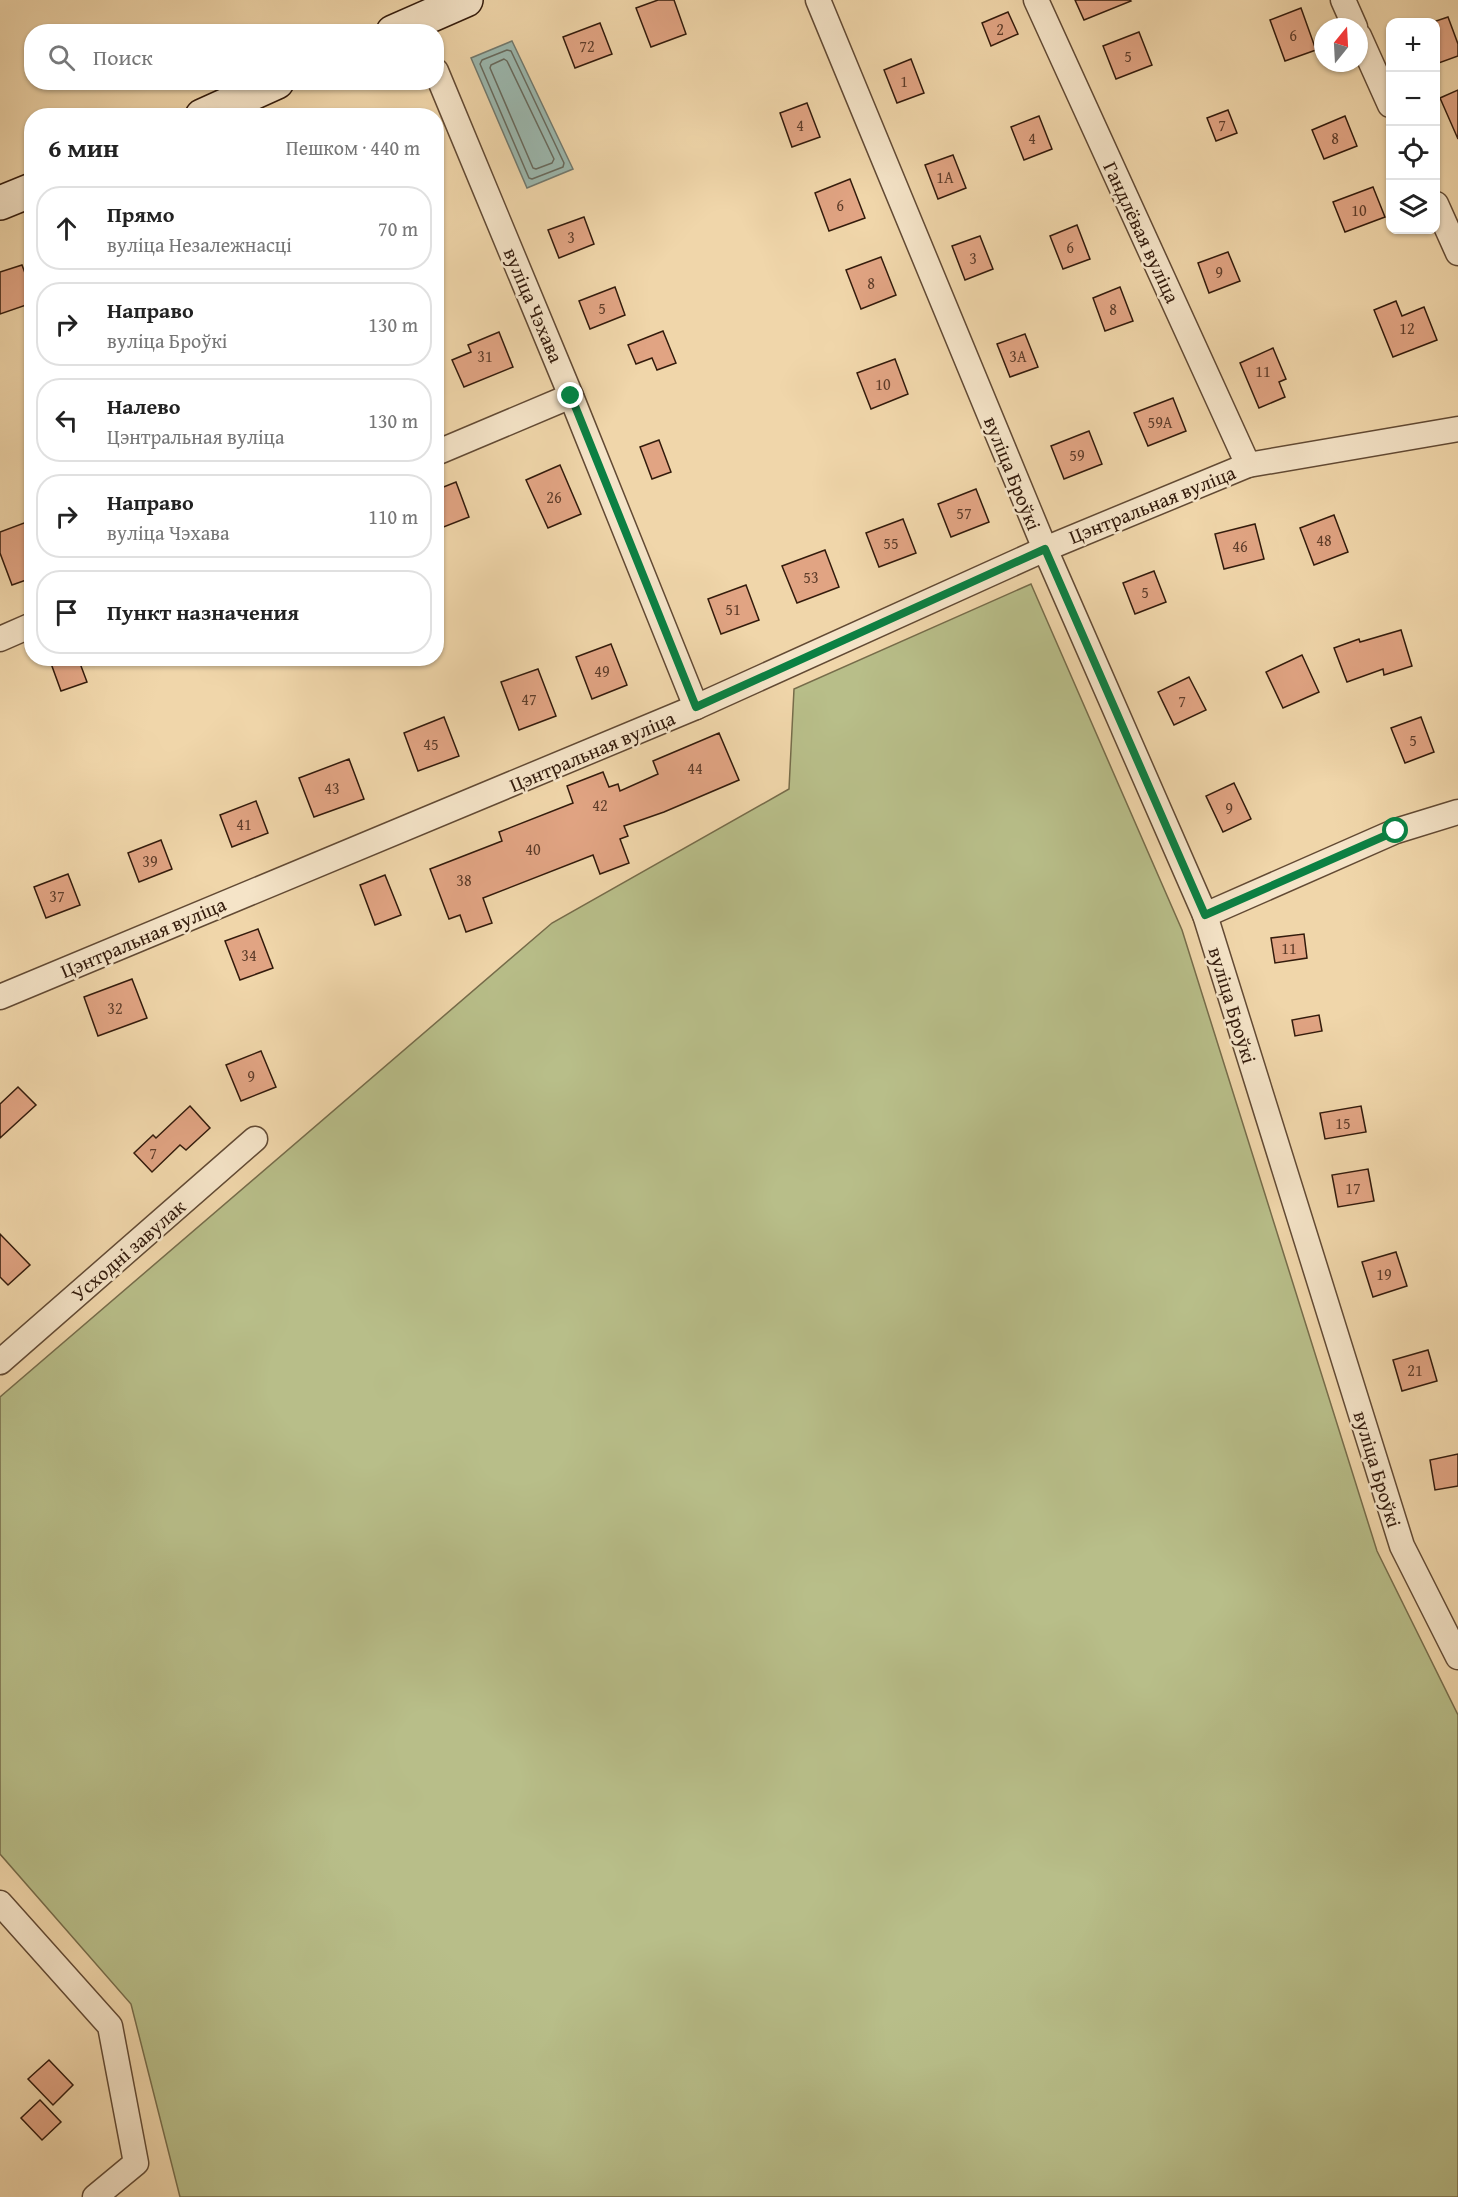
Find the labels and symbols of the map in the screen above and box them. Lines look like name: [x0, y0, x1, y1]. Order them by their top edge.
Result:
house number: 2: [996, 17, 1004, 41]
north arrow: [1314, 18, 1368, 72]
house number: 6: [1289, 23, 1297, 47]
house number: 72: [579, 34, 595, 58]
house number: 5: [1124, 44, 1132, 68]
house number: 1: [900, 69, 908, 93]
house number: 4: [796, 113, 804, 137]
house number: 7: [1218, 113, 1226, 137]
house number: 4: [1028, 126, 1036, 150]
house number: 8: [1331, 126, 1339, 150]
street label: Гандлёвая вуліца: [1096, 156, 1188, 308]
house number: 1А: [936, 165, 954, 189]
house number: 6: [836, 193, 844, 217]
house number: 10: [1351, 198, 1367, 222]
house number: 3: [567, 225, 575, 249]
house number: 6: [1066, 235, 1074, 259]
street label: вуліца Чэхава: [497, 243, 571, 367]
house number: 3: [969, 246, 977, 270]
house number: 9: [1215, 260, 1223, 284]
house number: 8: [867, 271, 875, 295]
house number: 5: [598, 296, 606, 320]
house number: 8: [1109, 297, 1117, 321]
house number: 12: [1399, 316, 1415, 340]
house number: 31: [477, 344, 493, 368]
house number: 3А: [1009, 344, 1027, 368]
house number: 11: [1255, 359, 1271, 383]
house number: 10: [875, 372, 891, 396]
route end: [557, 382, 583, 408]
house number: 59А: [1147, 410, 1173, 434]
street label: вуліца Броўкі: [977, 412, 1049, 535]
house number: 59: [1069, 443, 1085, 467]
street label: Цэнтральная вуліца: [1064, 457, 1240, 551]
house number: 26: [546, 485, 562, 509]
house number: 57: [956, 501, 972, 525]
house number: 48: [1316, 528, 1332, 552]
house number: 55: [883, 531, 899, 555]
house number: 46: [1232, 534, 1248, 558]
house number: 53: [803, 565, 819, 589]
house number: 5: [1141, 580, 1149, 604]
house number: 51: [725, 597, 741, 621]
house number: 49: [594, 659, 610, 683]
house number: 47: [521, 687, 537, 711]
house number: 7: [1178, 689, 1186, 713]
street label: Цэнтральная вуліца: [505, 703, 680, 799]
house number: 5: [1409, 728, 1417, 752]
house number: 45: [423, 732, 439, 756]
house number: 44: [687, 756, 703, 780]
house number: 43: [324, 776, 340, 800]
house number: 42: [592, 793, 608, 817]
house number: 9: [1225, 796, 1233, 820]
house number: 41: [236, 812, 252, 836]
route start: [1382, 817, 1408, 843]
house number: 40: [525, 837, 541, 861]
house number: 39: [142, 849, 158, 873]
house number: 38: [456, 868, 472, 892]
house number: 37: [49, 884, 65, 908]
street label: Цэнтральная вуліца: [56, 889, 231, 985]
house number: 11: [1281, 936, 1297, 960]
house number: 34: [241, 943, 257, 967]
street label: вуліца Броўкі: [1202, 943, 1265, 1067]
house number: 32: [107, 996, 123, 1020]
house number: 9: [247, 1064, 255, 1088]
house number: 15: [1335, 1111, 1351, 1135]
house number: 7: [149, 1141, 157, 1165]
house number: 17: [1345, 1176, 1361, 1200]
street label: Усходні завулак: [64, 1192, 192, 1308]
house number: 19: [1376, 1262, 1392, 1286]
house number: 21: [1407, 1358, 1423, 1382]
street label: вуліца Броўкі: [1347, 1407, 1410, 1531]

